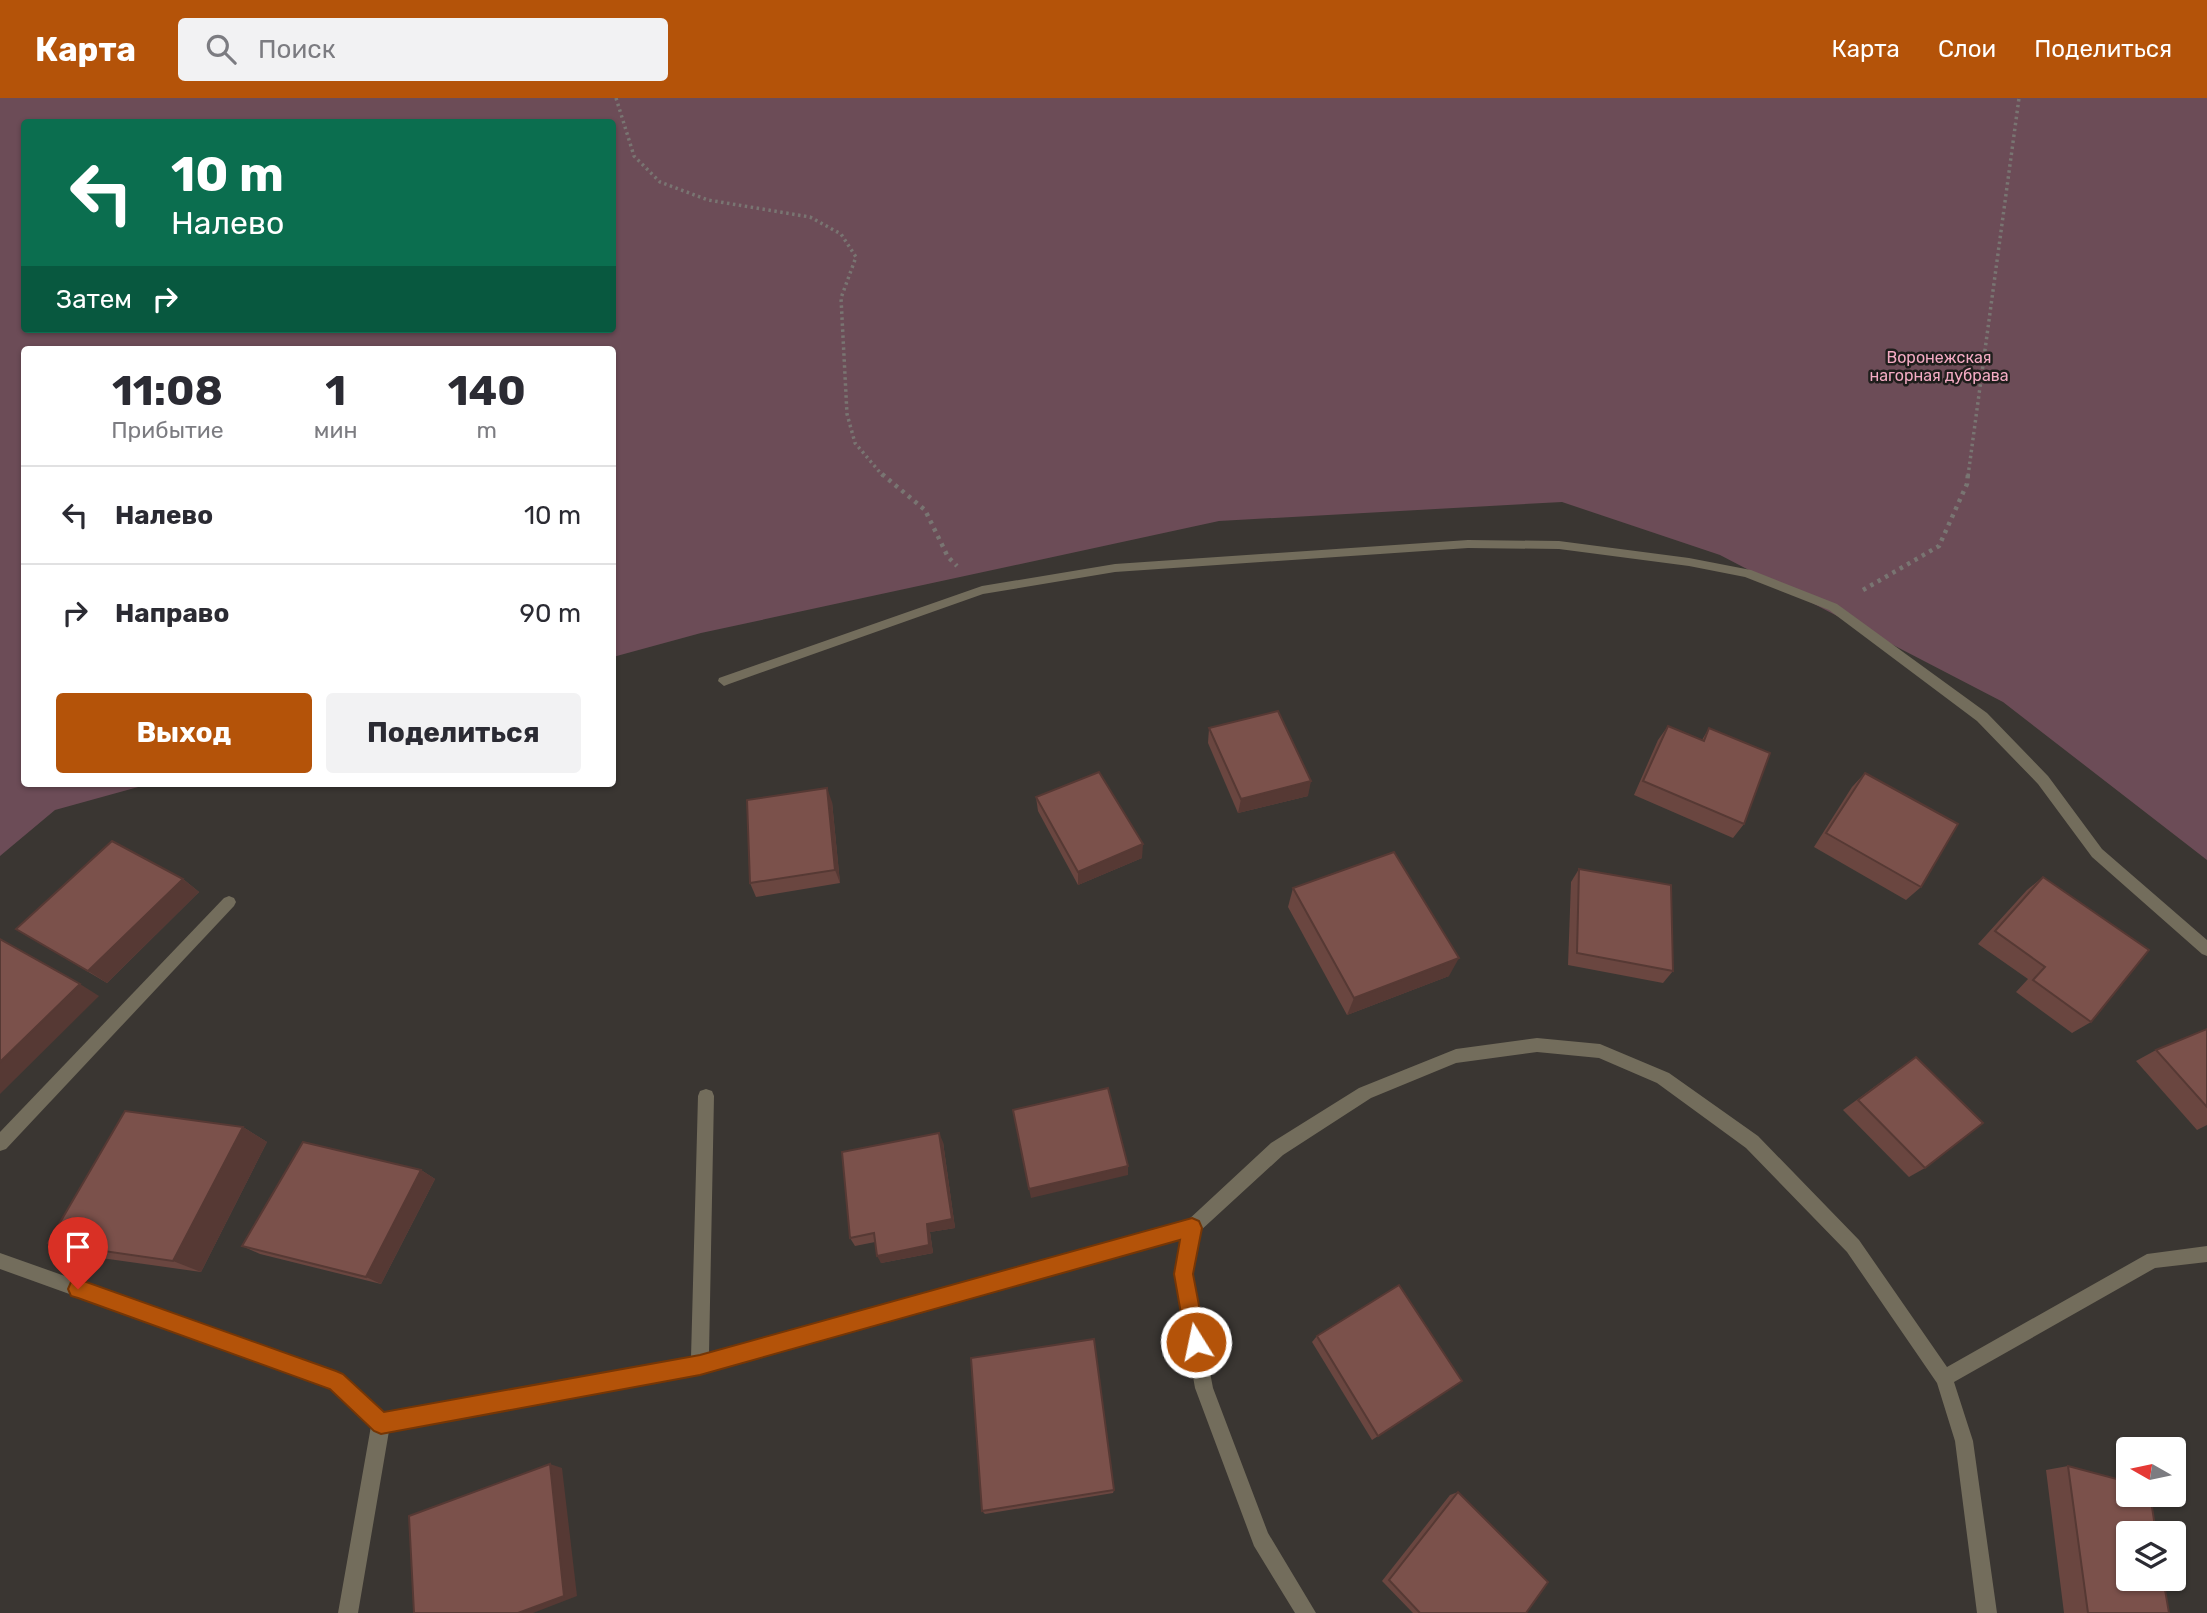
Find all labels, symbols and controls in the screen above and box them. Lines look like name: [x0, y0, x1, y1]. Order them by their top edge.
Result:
search box: [178, 18, 668, 81]
text: Карта: [35, 30, 136, 69]
icon: search: [202, 30, 240, 68]
text: Поиск: [258, 34, 336, 65]
text: Карта: [1831, 35, 1900, 63]
text: Слои: [1938, 35, 1996, 63]
text: Поделиться: [2034, 35, 2172, 63]
text: 10 m: [171, 145, 284, 203]
icon: left: [56, 147, 147, 238]
text: Налево: [171, 204, 284, 242]
icon: right: [146, 280, 184, 318]
text: Затем: [56, 284, 132, 315]
park label: Воронежская нагорная дубрава: [1869, 348, 2009, 385]
text: 11:08: [112, 366, 223, 416]
text: 1: [325, 366, 346, 416]
text: 140: [448, 366, 526, 416]
text: Прибытие: [111, 416, 224, 444]
text: мин: [314, 416, 358, 444]
text: m: [477, 416, 497, 444]
icon: left: [56, 496, 94, 534]
text: Налево: [115, 500, 213, 531]
text: 10 m: [524, 500, 581, 531]
icon: right: [56, 594, 94, 632]
text: Направо: [115, 598, 229, 629]
text: 90 m: [520, 598, 581, 629]
button: Выход: [56, 693, 312, 773]
button: Поделиться: [326, 693, 581, 773]
pin: [48, 1217, 108, 1289]
icon: arrive: [59, 1228, 97, 1266]
position arrow: [1159, 1305, 1233, 1379]
north arrow: [2116, 1437, 2186, 1507]
map controls: [2116, 1437, 2186, 1591]
button: layers: [2116, 1521, 2186, 1591]

